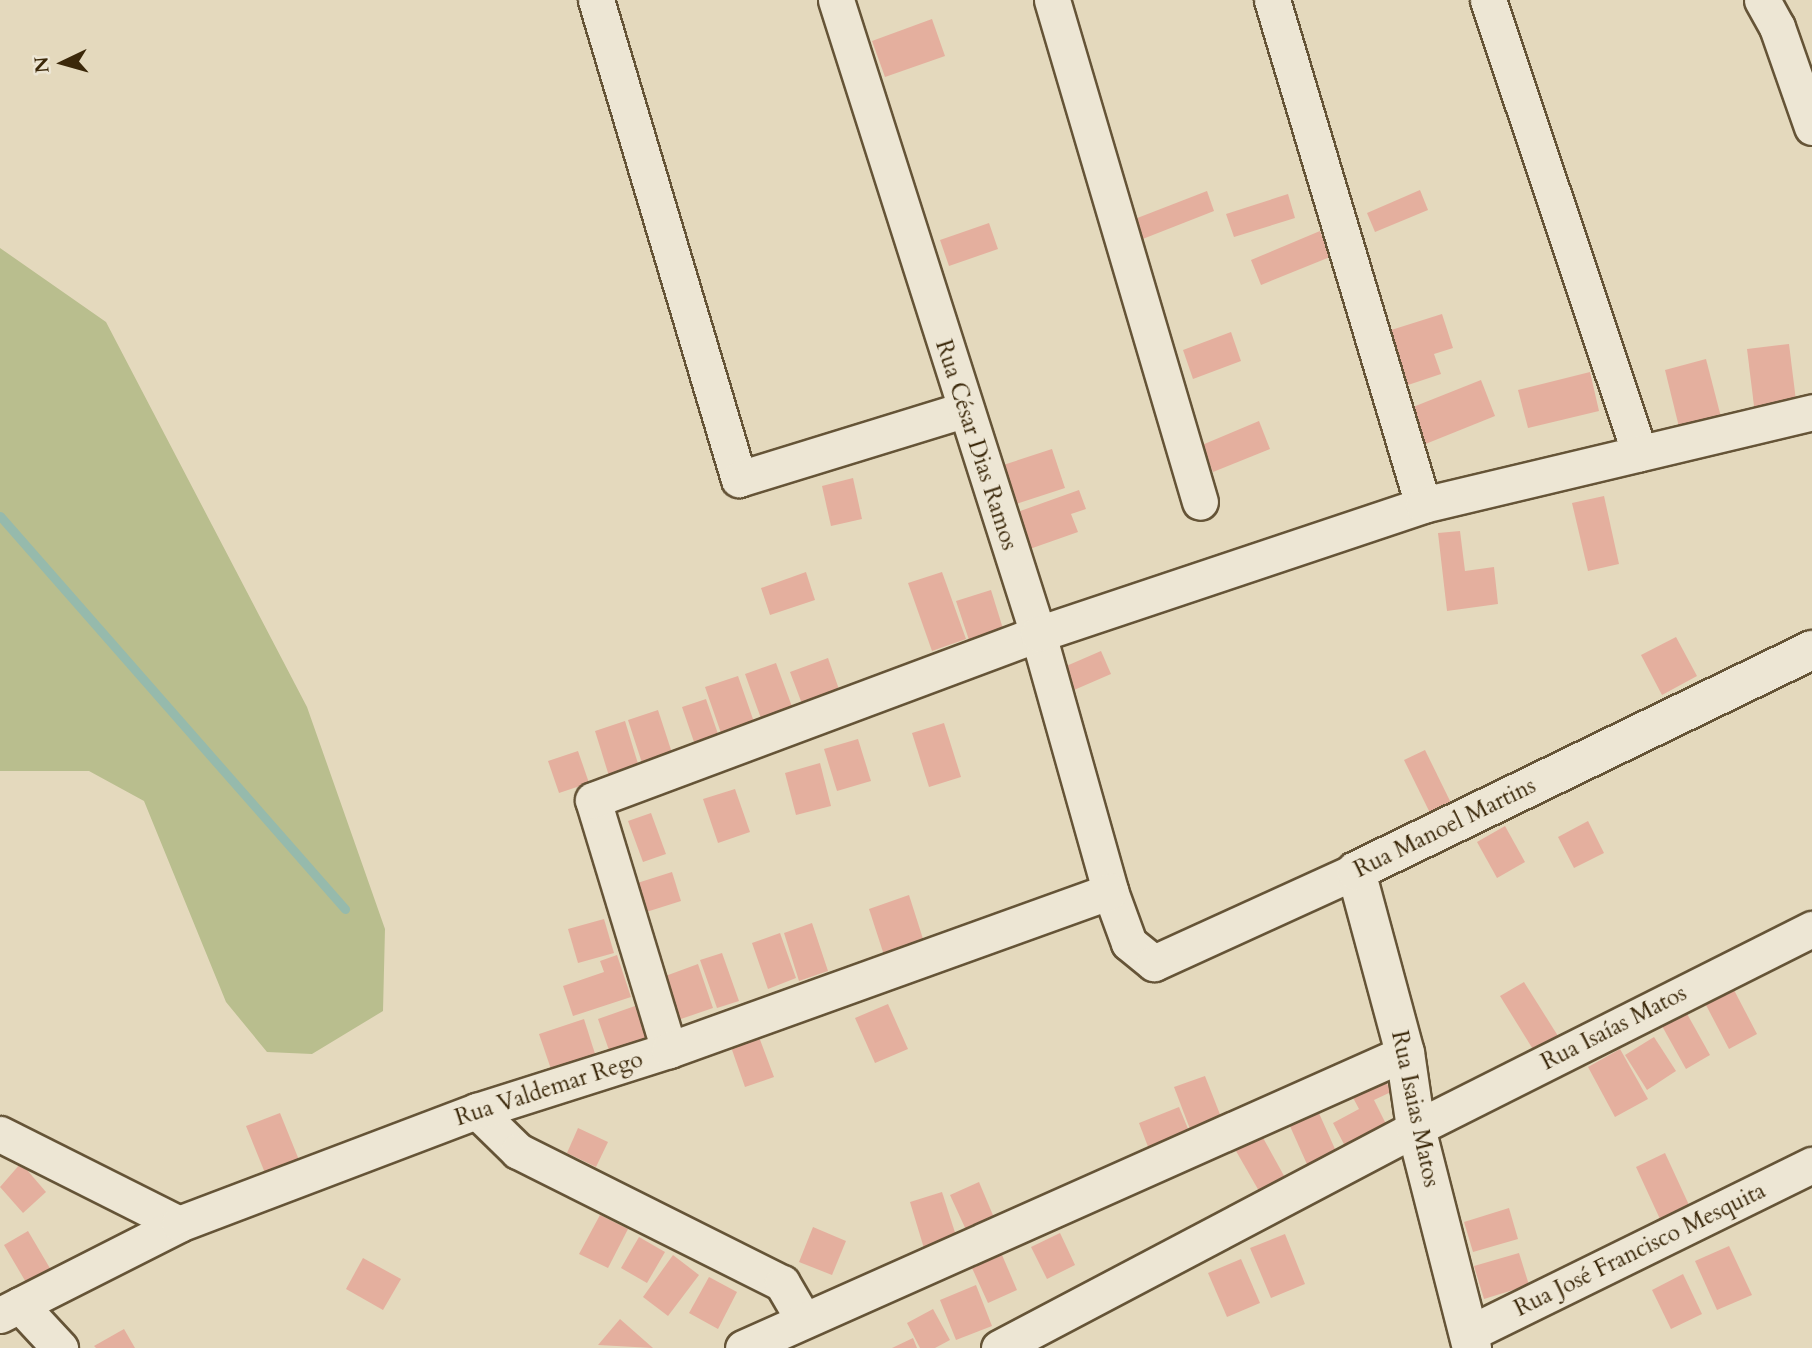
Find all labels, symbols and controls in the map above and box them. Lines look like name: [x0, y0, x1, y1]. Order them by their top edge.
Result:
north arrow: [28, 28, 98, 98]
text: N: [28, 55, 56, 74]
street label: Rua César Dias Ramos: [929, 336, 1023, 554]
street label: Rua Manoel Martins: [1350, 772, 1540, 884]
street label: Rua Isaías Matos: [1537, 980, 1691, 1076]
street label: Rua Isaias Matos: [1385, 1028, 1445, 1190]
street label: Rua Valdemar Rego: [452, 1046, 646, 1132]
street label: Rua José Francisco Mesquita: [1510, 1177, 1770, 1323]

